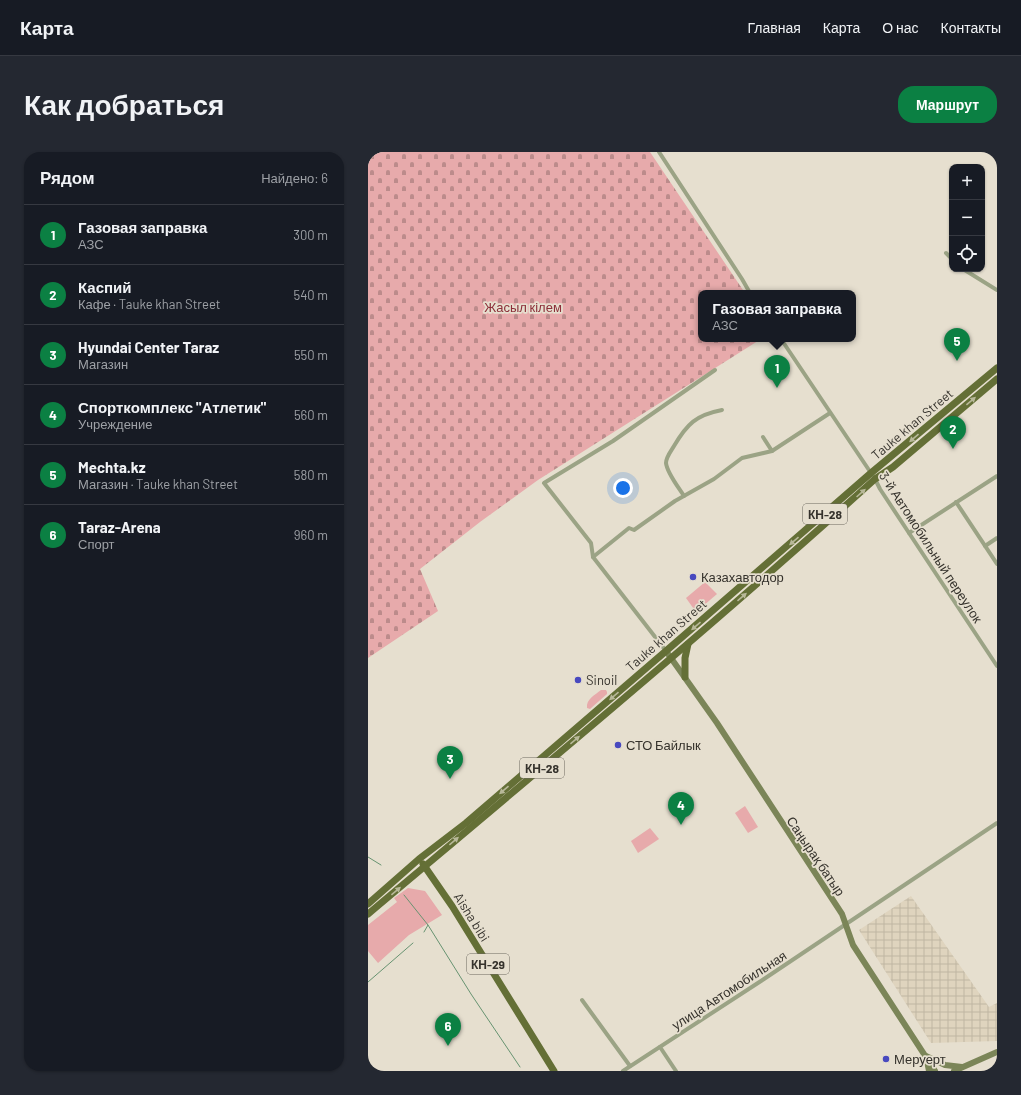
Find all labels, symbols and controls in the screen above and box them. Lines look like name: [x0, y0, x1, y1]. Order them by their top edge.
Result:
text: Карта: [20, 16, 74, 39]
text: Главная: [748, 19, 801, 36]
text: Карта: [823, 19, 860, 36]
text: О нас: [882, 19, 919, 36]
text: Контакты: [941, 19, 1001, 36]
button: Маршрут: [898, 86, 997, 123]
text: Как добраться: [24, 87, 224, 121]
map controls: [949, 164, 985, 272]
button: +: [949, 164, 985, 200]
text: Рядом: [40, 167, 95, 187]
text: Найдено: 6: [261, 170, 328, 186]
button: −: [949, 200, 985, 236]
text: Газовая заправка: [78, 218, 207, 236]
text: 1: [51, 227, 55, 243]
text: 300 m: [293, 227, 328, 243]
text: АЗС: [78, 236, 104, 252]
button: locate: [949, 236, 985, 272]
text: Каспий: [78, 278, 132, 296]
text: 2: [49, 287, 57, 303]
text: 540 m: [293, 287, 328, 303]
popup: [698, 290, 856, 342]
text: Кафе · Tauke khan Street: [78, 296, 221, 312]
park label: Жасыл кілем: [484, 299, 562, 315]
text: Газовая заправка: [712, 299, 842, 317]
text: АЗС: [712, 317, 738, 333]
pin: 5: [944, 328, 970, 361]
text: Hyundai Center Taraz: [78, 338, 219, 356]
text: 3: [49, 347, 57, 363]
text: 550 m: [294, 347, 328, 363]
pin: 1: [764, 355, 790, 388]
text: Магазин: [78, 356, 128, 372]
street label: Tauke khan Street: [868, 385, 956, 463]
one-way arrow: [966, 396, 977, 405]
text: Спорткомплекс "Атлетик": [78, 398, 266, 416]
text: 4: [49, 407, 57, 423]
text: 560 m: [294, 407, 328, 423]
text: Учреждение: [78, 416, 153, 432]
pin: 2: [940, 416, 966, 449]
one-way arrow: [909, 433, 918, 442]
text: Mechta.kz: [78, 458, 146, 476]
text: 5: [49, 467, 57, 483]
text: 580 m: [294, 467, 328, 483]
street label: 3-й Автомобильный переулок: [876, 468, 986, 626]
text: Магазин · Tauke khan Street: [78, 476, 238, 492]
your location: [613, 478, 633, 498]
one-way arrow: [855, 488, 866, 497]
road number: КН-28: [803, 504, 847, 524]
text: Taraz-Arena: [78, 518, 161, 536]
text: 6: [50, 527, 56, 543]
text: 960 m: [294, 527, 328, 543]
text: Спорт: [78, 536, 115, 552]
one-way arrow: [789, 537, 799, 546]
place label: Казахавтодор: [701, 569, 784, 585]
marker: Казахавтодор: [688, 572, 698, 582]
one-way arrow: [737, 593, 748, 602]
street label: Tauke khan Street: [622, 596, 710, 674]
one-way arrow: [690, 622, 701, 631]
place label: Sinoil: [586, 672, 617, 688]
marker: Sinoil: [573, 675, 583, 685]
one-way arrow: [608, 692, 619, 701]
one-way arrow: [570, 736, 581, 745]
place label: СТО Байлык: [626, 737, 701, 753]
marker: СТО Байлык: [613, 740, 623, 750]
pin: 3: [437, 746, 463, 779]
road number: КН-28: [520, 758, 564, 778]
one-way arrow: [499, 785, 510, 794]
pin: 4: [668, 792, 694, 825]
street label: Саңырақ батыр: [783, 813, 849, 899]
one-way arrow: [449, 837, 460, 846]
one-way arrow: [391, 886, 402, 895]
street label: Aisha bibi: [451, 890, 493, 944]
street label: улица Автомобильная: [669, 947, 789, 1033]
road number: КН-29: [467, 954, 509, 974]
pin: 6: [435, 1013, 461, 1046]
place label: Меруерт: [894, 1051, 946, 1067]
marker: Меруерт: [881, 1054, 891, 1064]

